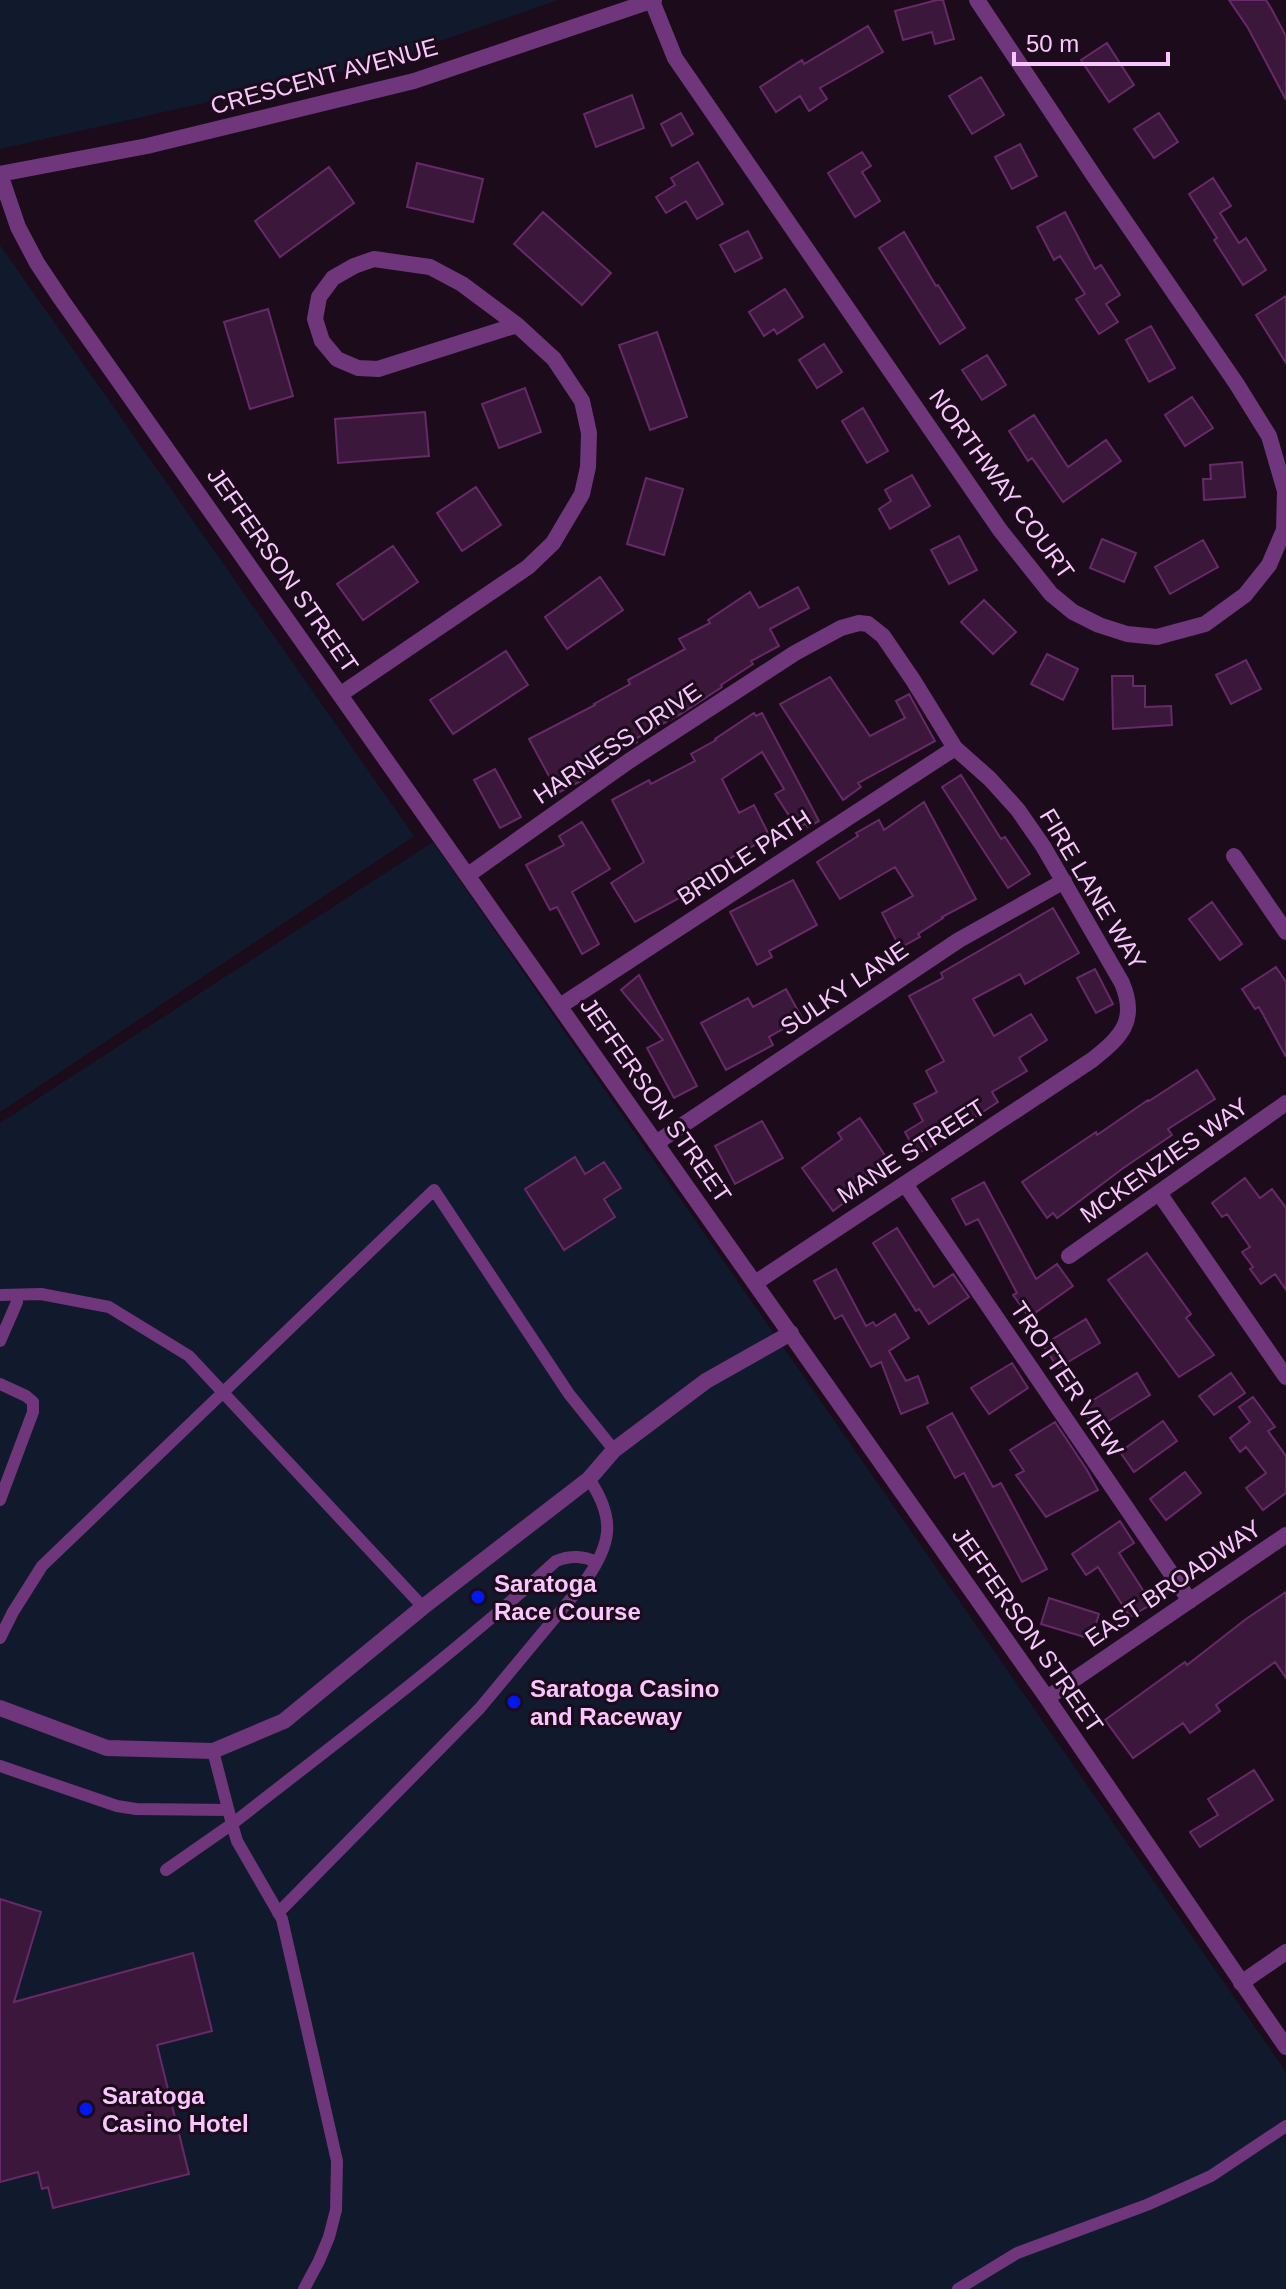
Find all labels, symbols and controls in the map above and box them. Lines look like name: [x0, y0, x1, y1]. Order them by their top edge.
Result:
scale bar: [1014, 16, 1168, 66]
text: 50 m: [1026, 30, 1079, 57]
street label: CRESCENT AVENUE: [208, 33, 440, 119]
street label: NORTHWAY COURT: [924, 384, 1080, 584]
street label: JEFFERSON STREET: [202, 462, 364, 678]
street label: HARNESS DRIVE: [528, 677, 706, 809]
street label: BRIDLE PATH: [672, 804, 816, 910]
street label: FIRE LANE WAY: [1034, 804, 1152, 974]
street label: SULKY LANE: [775, 936, 913, 1040]
street label: JEFFERSON STREET: [575, 992, 737, 1208]
street label: MCKENZIES WAY: [1075, 1092, 1253, 1228]
street label: MANE STREET: [832, 1093, 990, 1209]
street label: TROTTER VIEW: [1005, 1296, 1129, 1462]
street label: EAST BROADWAY: [1080, 1514, 1266, 1652]
street label: JEFFERSON STREET: [947, 1522, 1109, 1738]
place label: Saratoga Race Course: [494, 1570, 641, 1625]
marker: Saratoga Race Course: [469, 1588, 487, 1606]
place label: Saratoga Casino and Raceway: [530, 1675, 719, 1730]
marker: Saratoga Casino and Raceway: [505, 1693, 523, 1711]
place label: Saratoga Casino Hotel: [102, 2082, 249, 2137]
marker: Saratoga Casino Hotel: [77, 2100, 95, 2118]

